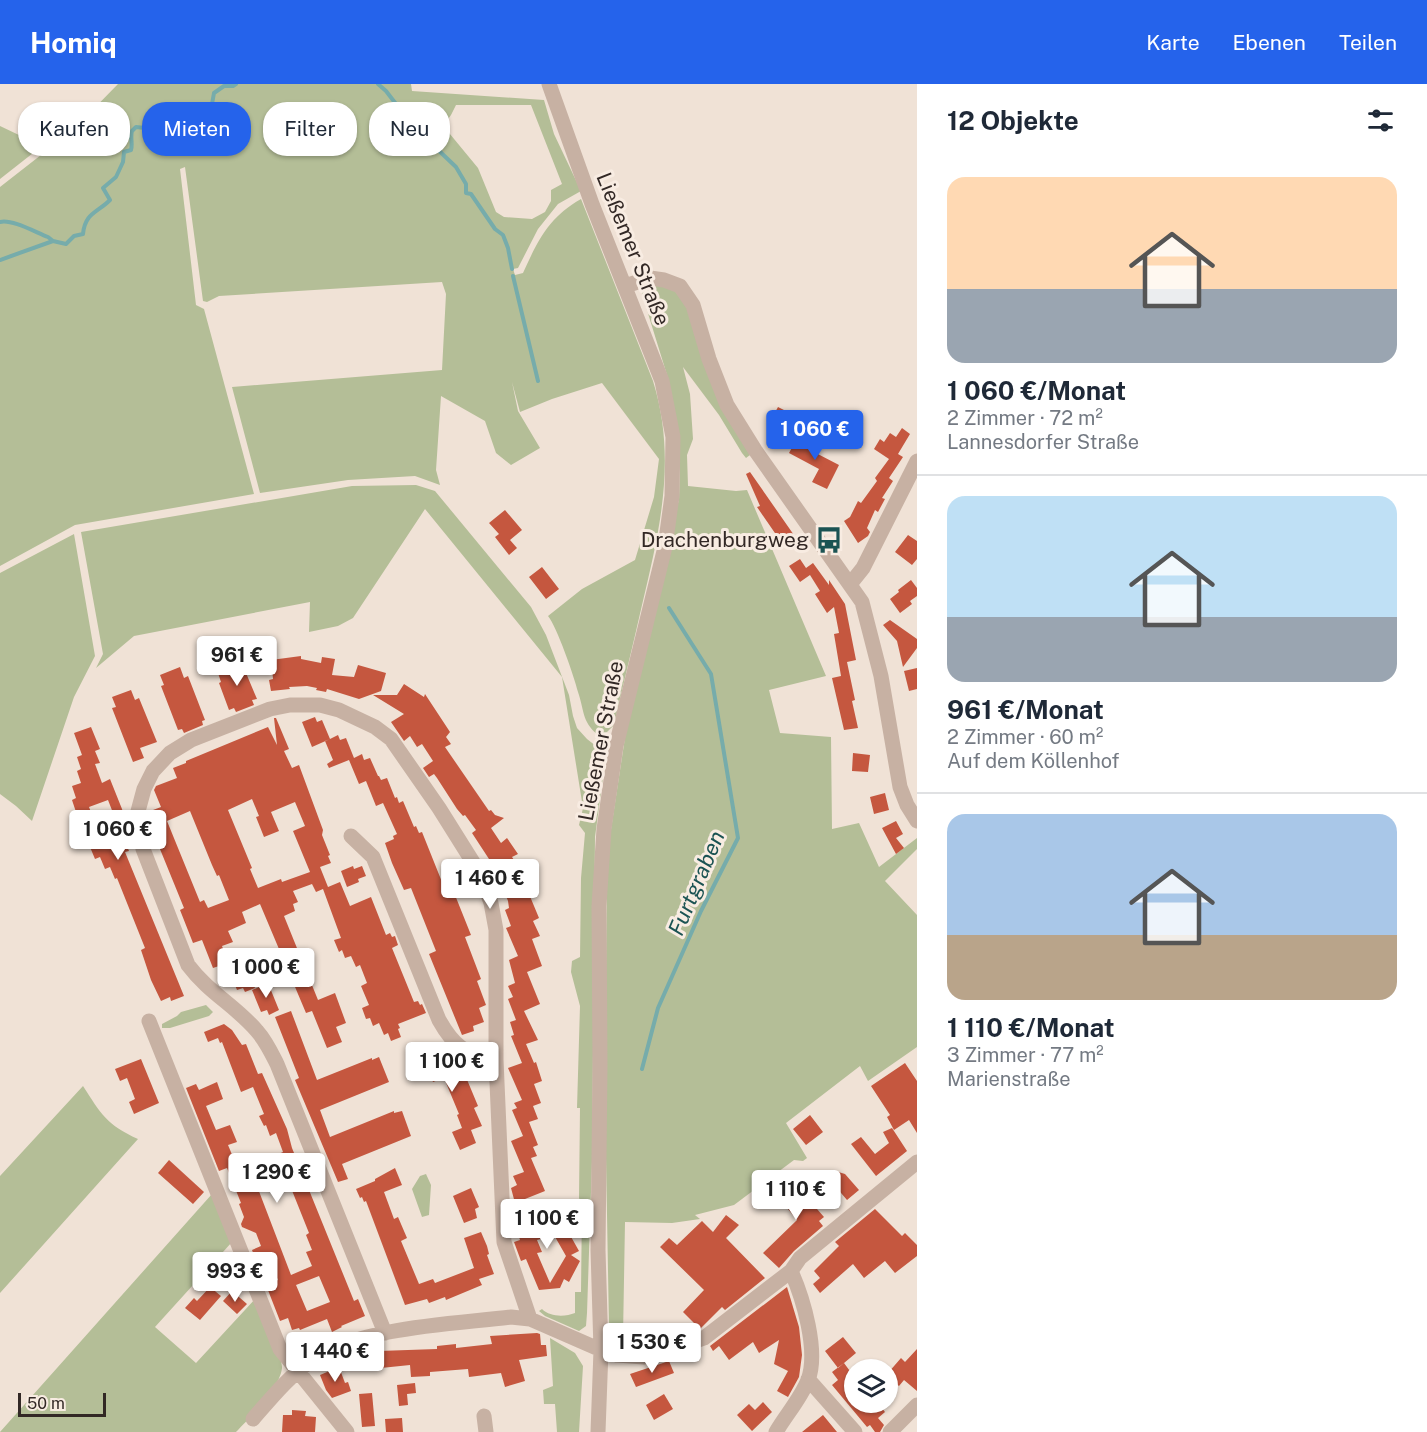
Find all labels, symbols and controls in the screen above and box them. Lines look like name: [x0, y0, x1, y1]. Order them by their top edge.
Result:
text: Homiq: [30, 26, 117, 59]
text: Karte: [1146, 30, 1200, 55]
text: Ebenen: [1233, 30, 1306, 55]
text: Teilen: [1339, 30, 1397, 55]
chip: Kaufen: [18, 102, 130, 156]
chip: Mieten: [142, 102, 251, 156]
chip: Filter: [263, 102, 357, 156]
chip: Neu: [369, 102, 450, 156]
icon: filters: [1364, 104, 1397, 137]
text: 12 Objekte: [947, 105, 1079, 136]
street label: Ließemer Straße: [591, 169, 675, 329]
icon: home: [1118, 216, 1226, 324]
text: 1 060 €/Monat: [947, 375, 1126, 406]
text: 2 Zimmer · 72 m²: [947, 406, 1103, 430]
pin: 1 060 €: [760, 410, 870, 461]
text: 1 060 €: [780, 417, 850, 441]
text: Lannesdorfer Straße: [947, 430, 1139, 454]
bus stop icon: Drachenburgweg: [814, 525, 844, 555]
place label: Drachenburgweg: [641, 527, 809, 552]
icon: home: [1118, 535, 1226, 643]
pin: 961 €: [195, 636, 279, 687]
text: 961 €: [211, 643, 263, 667]
street label: Ließemer Straße: [573, 659, 628, 823]
text: 961 €/Monat: [947, 694, 1104, 725]
text: 2 Zimmer · 60 m²: [947, 725, 1103, 749]
text: Auf dem Köllenhof: [947, 749, 1120, 773]
pin: 1 060 €: [63, 810, 173, 861]
text: 1 060 €: [83, 817, 153, 841]
water label: Furtgraben: [662, 827, 730, 939]
icon: home: [1118, 853, 1226, 961]
pin: 1 460 €: [435, 859, 545, 910]
text: 1 460 €: [455, 866, 525, 890]
pin: 1 000 €: [211, 948, 321, 999]
text: 1 000 €: [231, 955, 301, 979]
text: 1 110 €/Monat: [947, 1012, 1115, 1043]
pin: 1 100 €: [397, 1042, 507, 1093]
text: 3 Zimmer · 77 m²: [947, 1043, 1104, 1067]
text: 1 100 €: [420, 1049, 484, 1073]
text: Marienstraße: [947, 1067, 1071, 1091]
pin: 1 290 €: [222, 1153, 332, 1204]
text: 1 290 €: [242, 1160, 312, 1184]
pin: 1 110 €: [741, 1170, 851, 1221]
text: 1 110 €: [766, 1177, 826, 1201]
pin: 1 100 €: [492, 1199, 602, 1250]
text: 1 100 €: [515, 1206, 579, 1230]
pin: 993 €: [193, 1252, 277, 1303]
text: 993 €: [206, 1259, 264, 1283]
pin: 1 530 €: [597, 1323, 707, 1374]
text: 1 530 €: [617, 1330, 687, 1354]
pin: 1 440 €: [280, 1332, 390, 1383]
text: 1 440 €: [300, 1339, 370, 1363]
map controls: [844, 1359, 898, 1413]
button: layers: [844, 1359, 898, 1413]
scale bar: [18, 1390, 106, 1418]
text: 50 m: [27, 1394, 65, 1413]

